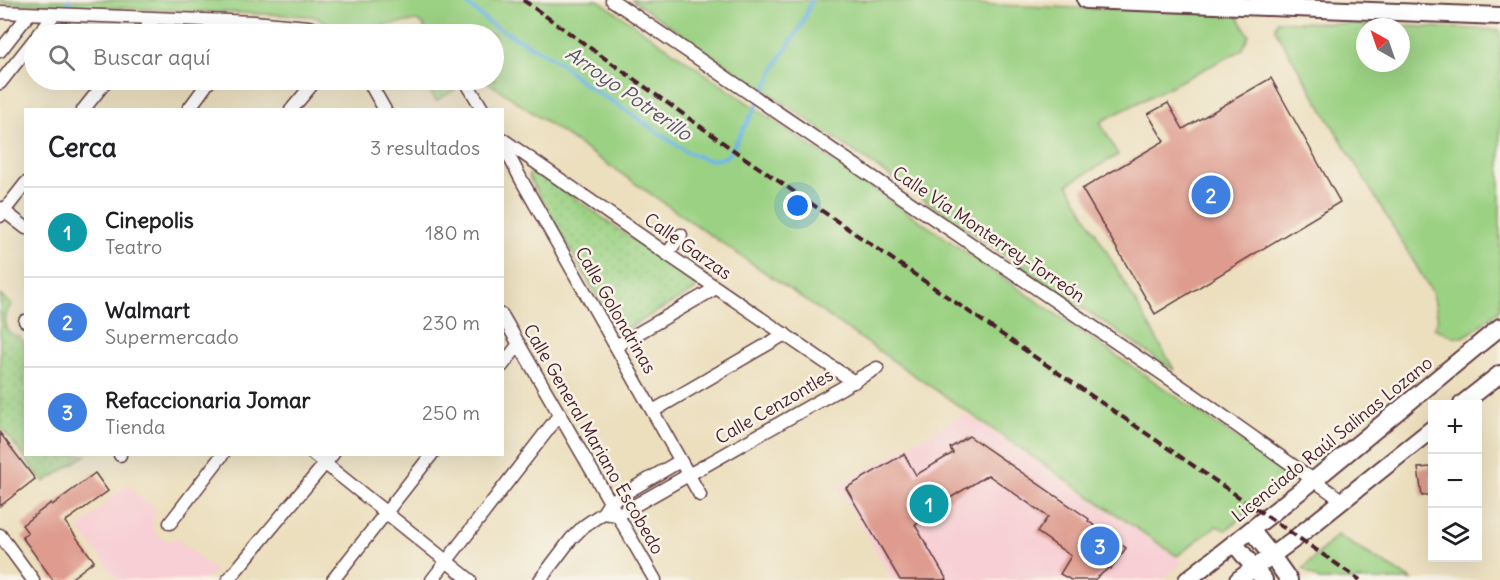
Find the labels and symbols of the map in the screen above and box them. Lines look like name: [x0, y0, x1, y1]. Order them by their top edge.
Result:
north arrow: [1356, 18, 1410, 72]
water label: Arroyo Potrerillo: [561, 40, 698, 147]
street label: Calle Vía Monterrey-Torreón: [888, 161, 1090, 307]
pin: 2: [1192, 172, 1230, 218]
your location: [783, 191, 812, 220]
street label: Calle Garzas: [640, 207, 736, 285]
street label: Calle Golondrinas: [570, 243, 662, 377]
street label: Calle General Mariano Escobedo: [519, 320, 669, 558]
street label: Licenciado Raúl Salinas Lozano: [1227, 351, 1437, 527]
street label: Calle Cenzontles: [711, 363, 837, 449]
pin: 1: [910, 482, 948, 526]
pin: 3: [1080, 524, 1120, 568]

